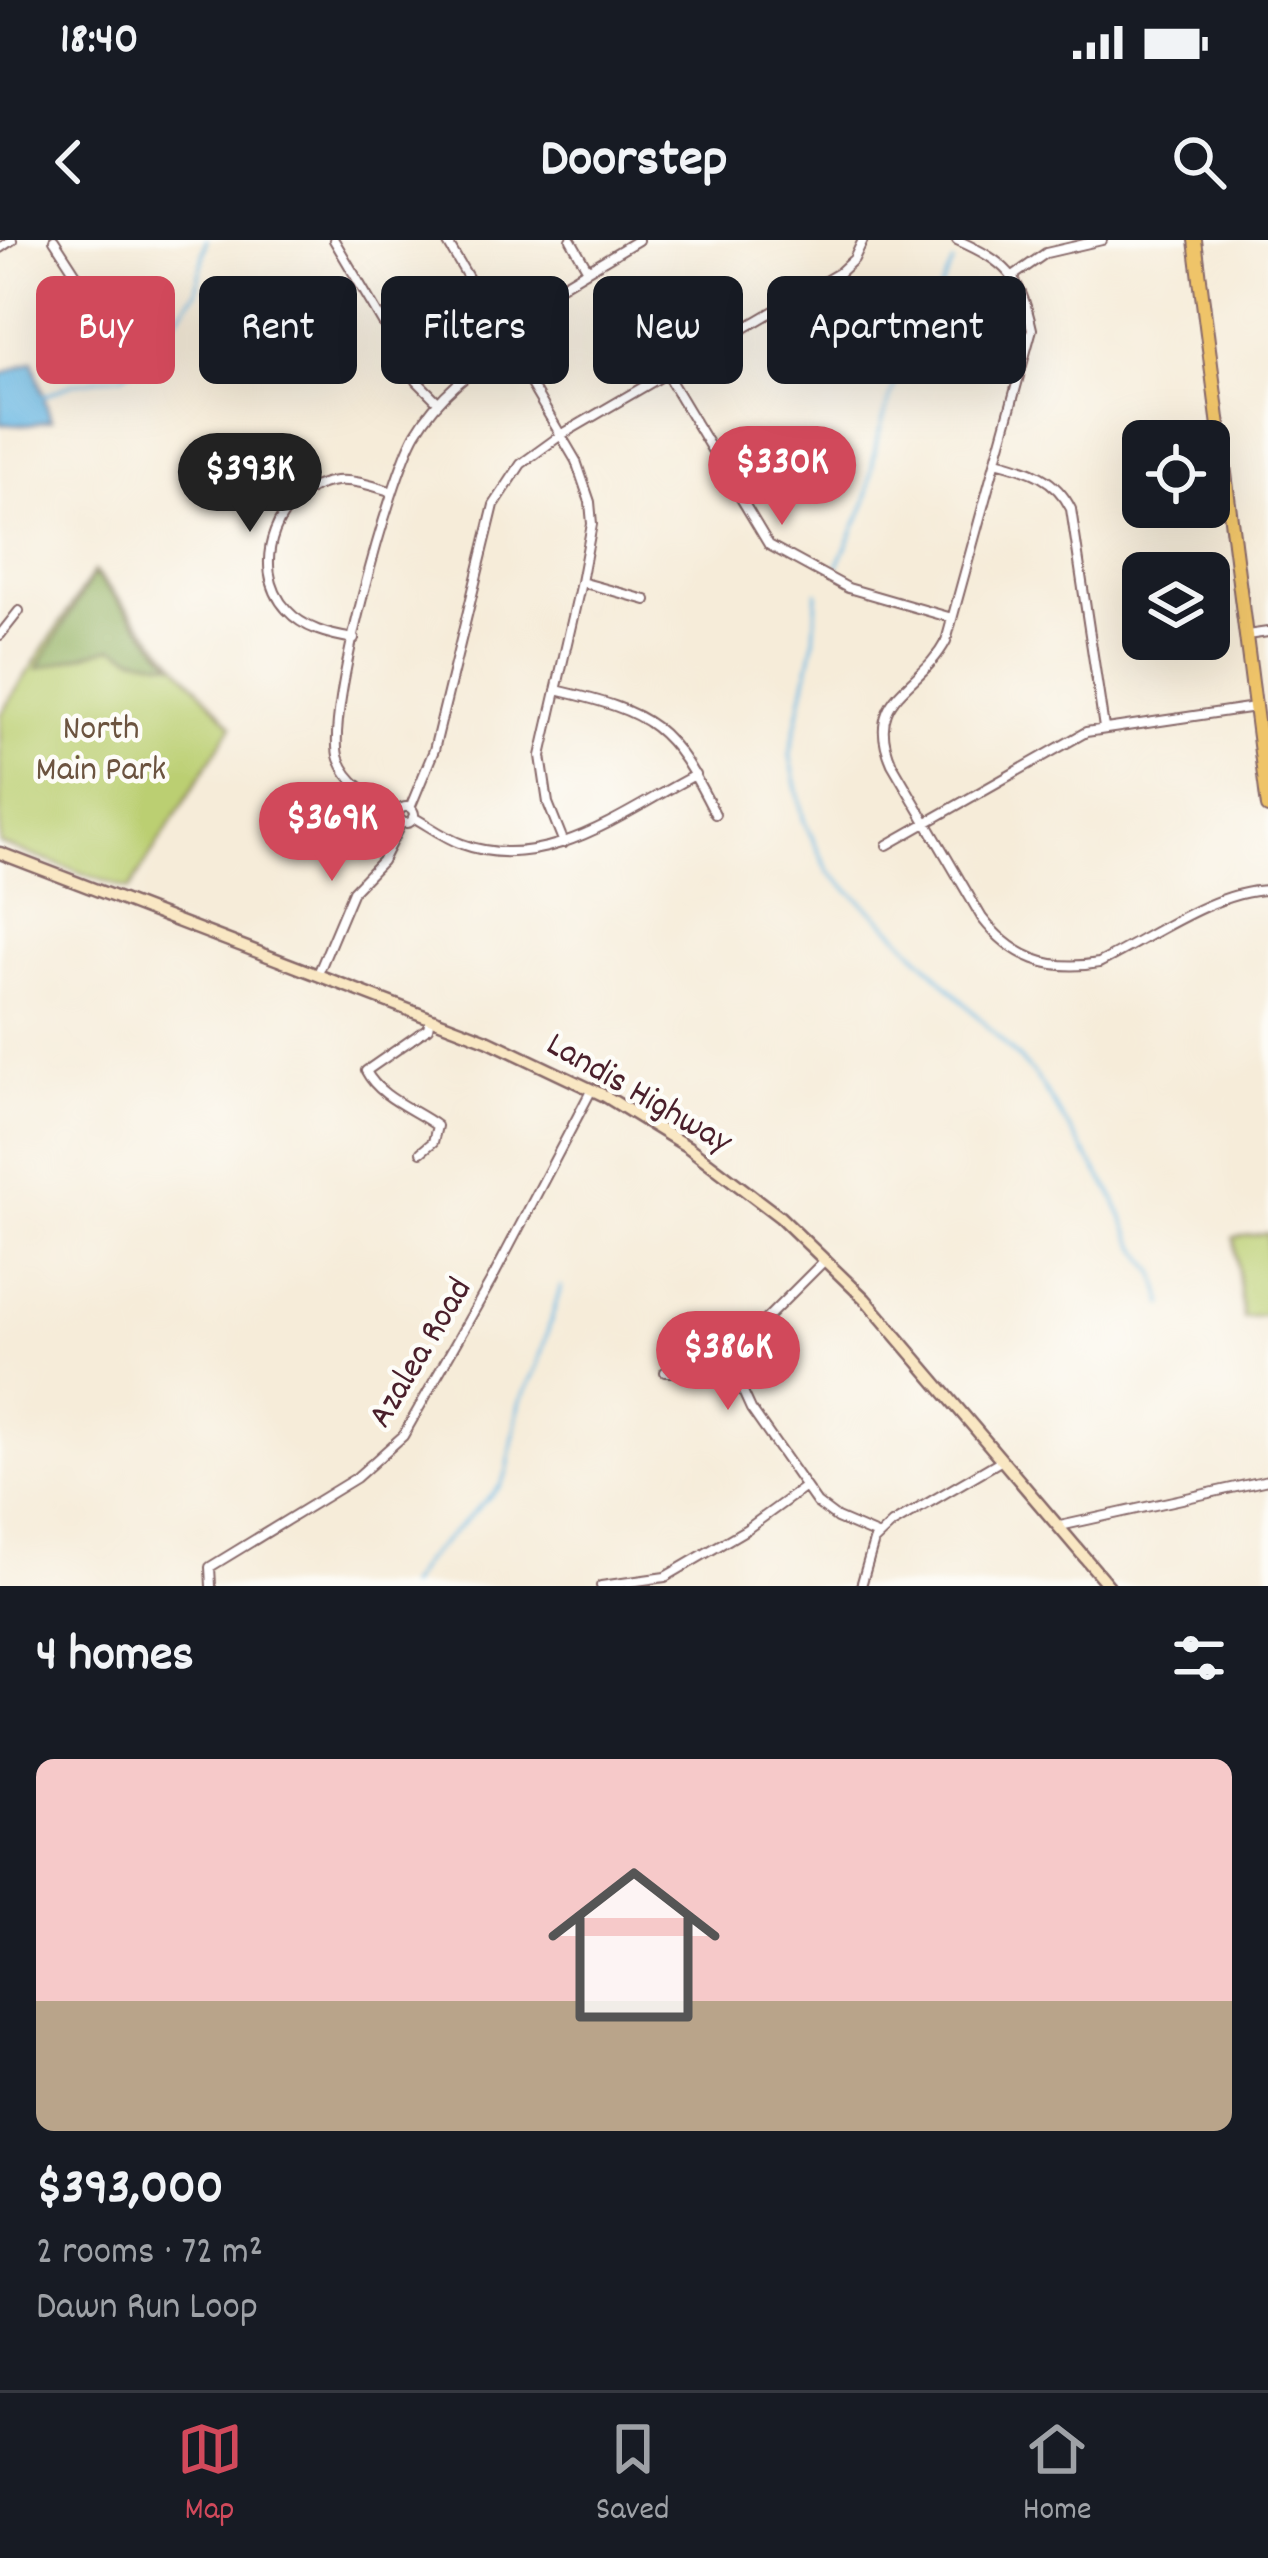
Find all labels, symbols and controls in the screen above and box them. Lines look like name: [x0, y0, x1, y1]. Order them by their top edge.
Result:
text: 18:40: [60, 10, 139, 74]
text: Doorstep: [540, 124, 728, 201]
icon: back: [36, 129, 102, 195]
icon: search: [1166, 129, 1232, 195]
chip: Buy: [36, 276, 175, 384]
chip: Rent: [199, 276, 357, 384]
chip: Filters: [381, 276, 569, 384]
chip: New: [593, 276, 743, 384]
chip: Apartment: [767, 276, 1026, 384]
map controls: [1122, 420, 1230, 660]
button: locate: [1122, 420, 1230, 528]
pin: $330K: [698, 426, 866, 528]
pin: $393K: [166, 433, 334, 535]
text: $330K: [735, 437, 829, 492]
text: $393K: [205, 444, 295, 499]
button: layers: [1122, 552, 1230, 660]
park label: North Main Park: [36, 705, 166, 798]
pin: $369K: [248, 782, 416, 884]
text: $369K: [286, 793, 378, 848]
street label: Landis Highway: [535, 1021, 742, 1170]
street label: Azalea Road: [357, 1269, 487, 1439]
pin: $386K: [644, 1311, 812, 1413]
text: $386K: [683, 1322, 773, 1377]
text: 4 homes: [36, 1622, 194, 1694]
icon: filters: [1166, 1625, 1232, 1691]
icon: home: [526, 1837, 742, 2053]
text: $393,000: [36, 2155, 224, 2227]
text: 2 rooms · 72 m²: [36, 2227, 263, 2282]
text: Dawn Run Loop: [36, 2282, 258, 2337]
tab: Map: [177, 2416, 243, 2535]
tab: Saved: [596, 2416, 670, 2535]
tab: Home: [1023, 2416, 1091, 2535]

